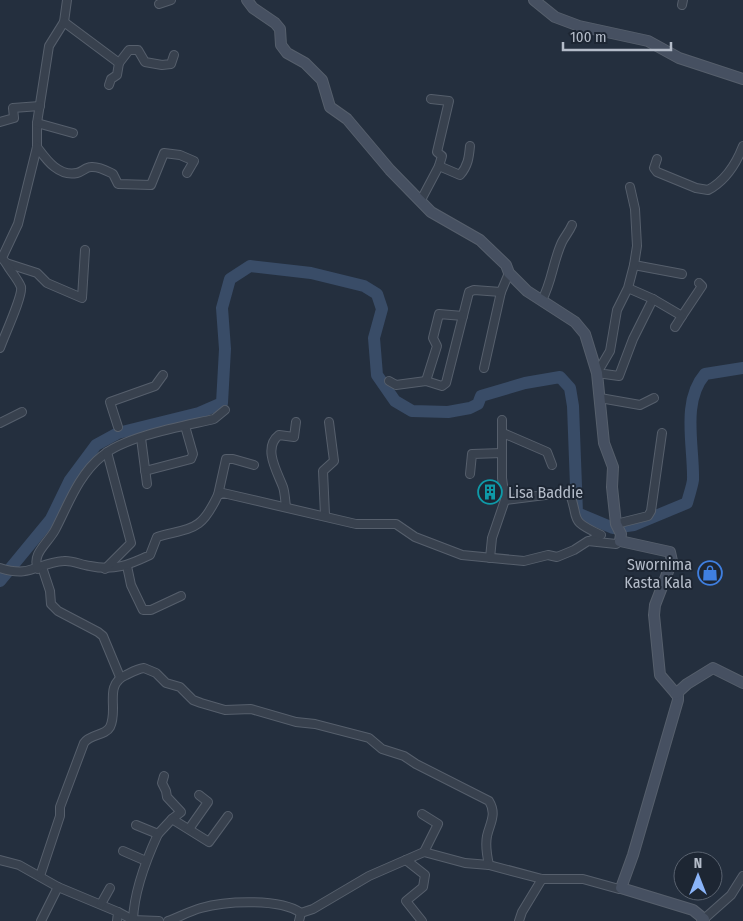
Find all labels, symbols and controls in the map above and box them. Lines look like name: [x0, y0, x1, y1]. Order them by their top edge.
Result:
scale bar: [563, 20, 670, 52]
text: 100 m: [570, 28, 607, 46]
building icon: Lisa Baddie: [477, 479, 503, 505]
place label: Lisa Baddie: [508, 483, 583, 502]
place label: Swornima Kasta Kala: [624, 555, 692, 592]
shop icon: Swornima Kasta Kala: [697, 560, 723, 586]
north arrow: [673, 851, 723, 901]
text: N: [694, 855, 702, 872]

